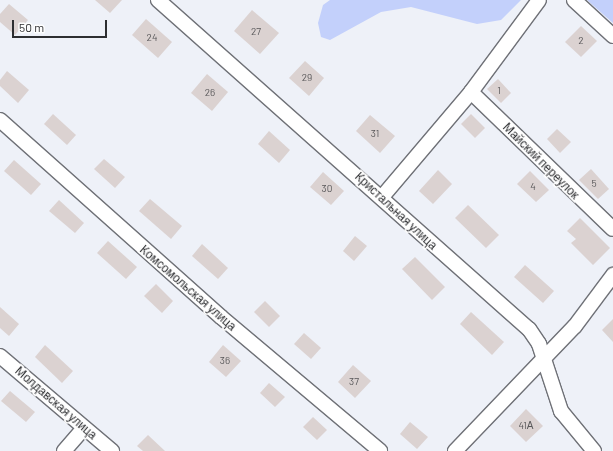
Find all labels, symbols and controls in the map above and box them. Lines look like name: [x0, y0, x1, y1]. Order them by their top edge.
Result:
scale bar: [14, 12, 109, 38]
text: 50 m: [19, 20, 44, 34]
house number: 27: [251, 26, 261, 38]
house number: 24: [147, 32, 157, 44]
house number: 2: [578, 35, 584, 47]
house number: 29: [302, 72, 312, 84]
house number: 1: [497, 85, 501, 97]
house number: 26: [205, 87, 215, 99]
street label: Майский переулок: [500, 120, 582, 202]
house number: 31: [371, 128, 379, 140]
street label: Кристальная улица: [352, 169, 440, 253]
house number: 5: [591, 178, 597, 190]
house number: 4: [530, 181, 536, 193]
house number: 30: [322, 183, 332, 195]
street label: Комсомольская улица: [137, 242, 239, 334]
house number: 36: [220, 355, 230, 367]
street label: Молдавская улица: [12, 364, 100, 442]
house number: 37: [349, 376, 359, 388]
house number: 41А: [519, 420, 533, 432]

